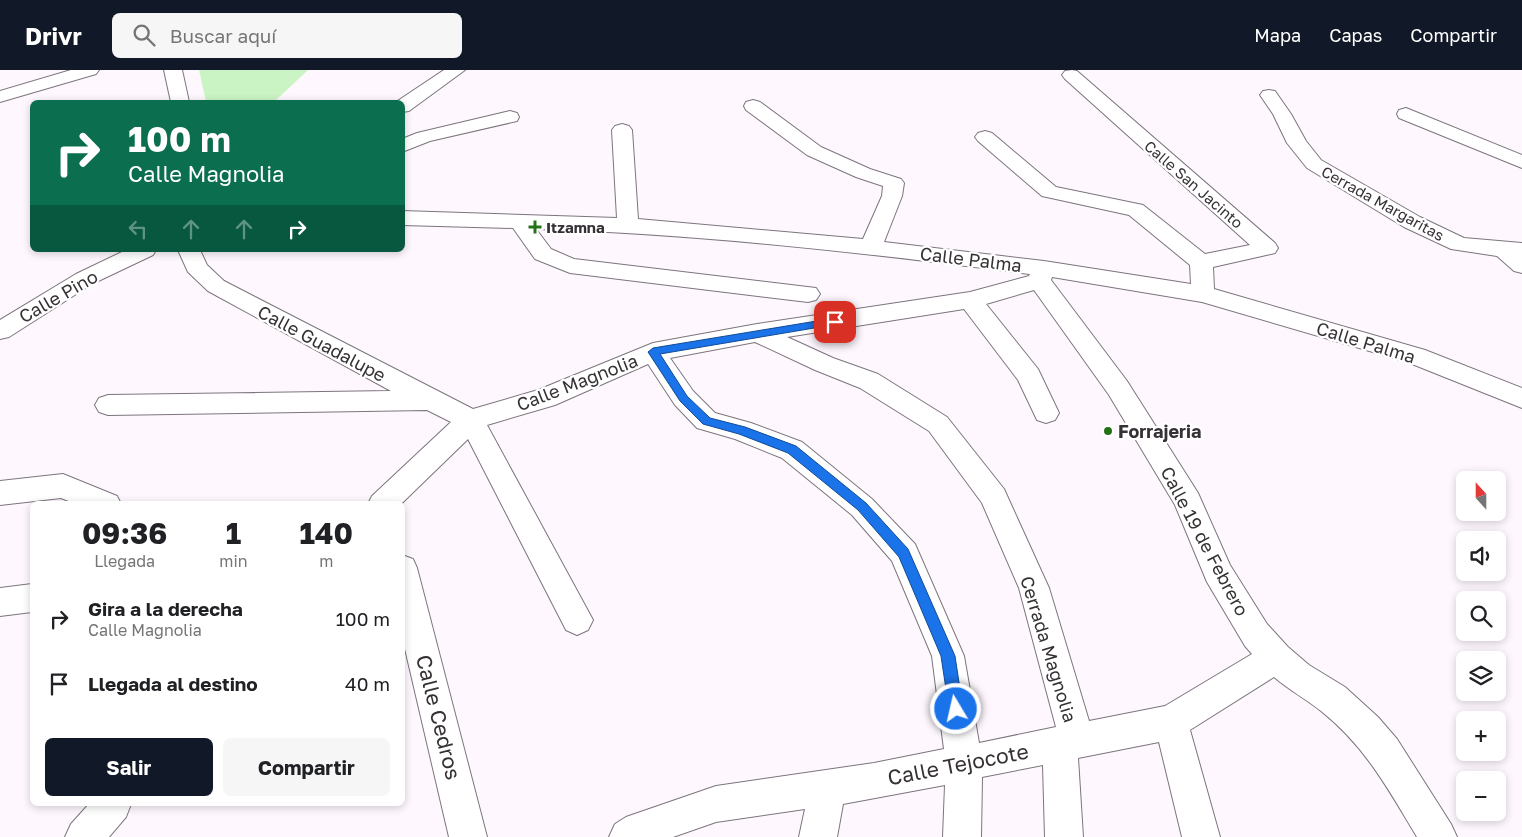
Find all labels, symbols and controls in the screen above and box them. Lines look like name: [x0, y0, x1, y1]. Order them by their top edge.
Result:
search box: [112, 13, 462, 58]
text: Drivr: [25, 21, 82, 50]
icon: search: [130, 21, 158, 49]
text: Buscar aquí: [170, 24, 276, 47]
text: Mapa: [1254, 24, 1301, 46]
text: Capas: [1329, 24, 1382, 46]
text: Compartir: [1410, 24, 1497, 46]
text: 100 m: [128, 118, 231, 160]
icon: right: [45, 120, 110, 185]
street label: Calle San Jacinto: [1141, 136, 1247, 232]
text: Calle Magnolia: [128, 160, 285, 187]
street label: Cerrada Margaritas: [1319, 162, 1448, 244]
icon: left: [124, 215, 152, 243]
icon: ahead: [177, 215, 205, 243]
icon: ahead: [230, 215, 258, 243]
icon: right: [283, 215, 311, 243]
place label: Itzamna: [546, 218, 605, 236]
marker: Itzamna: [528, 220, 542, 234]
street label: Calle Palma: [919, 242, 1023, 276]
street label: Calle Pino: [15, 265, 101, 327]
street label: Calle Guadalupe: [254, 300, 390, 386]
pin: [814, 301, 856, 343]
icon: arrive: [821, 308, 849, 336]
street label: Calle Palma: [1314, 317, 1418, 367]
street label: Calle Magnolia: [513, 349, 641, 415]
place label: Forrajeria: [1118, 420, 1202, 442]
marker: Forrajeria: [1102, 425, 1114, 437]
street label: Calle 19 de Febrero: [1156, 463, 1254, 619]
north arrow: [1456, 471, 1506, 521]
map controls: [1456, 471, 1506, 821]
text: 09:36: [82, 515, 167, 551]
text: 1: [226, 515, 241, 551]
text: 140: [299, 515, 353, 551]
button: sound: [1456, 531, 1506, 581]
text: Llegada: [94, 551, 155, 571]
text: min: [219, 551, 248, 571]
text: m: [319, 551, 333, 571]
street label: Cerrada Magnolia: [1016, 573, 1082, 725]
button: search: [1456, 591, 1506, 641]
text: Gira a la derecha: [88, 597, 243, 620]
icon: right: [45, 605, 73, 633]
text: 100 m: [336, 607, 390, 630]
text: Calle Magnolia: [88, 620, 202, 640]
button: layers: [1456, 651, 1506, 701]
street label: Calle Cedros: [411, 652, 467, 782]
icon: arrive: [45, 670, 73, 698]
text: Llegada al destino: [88, 672, 258, 695]
text: 40 m: [345, 672, 390, 695]
position arrow: [929, 682, 981, 734]
button: +: [1456, 711, 1506, 761]
button: Salir: [45, 738, 213, 796]
button: Compartir: [223, 738, 390, 796]
street label: Calle Tejocote: [885, 738, 1031, 790]
button: −: [1456, 771, 1506, 821]

